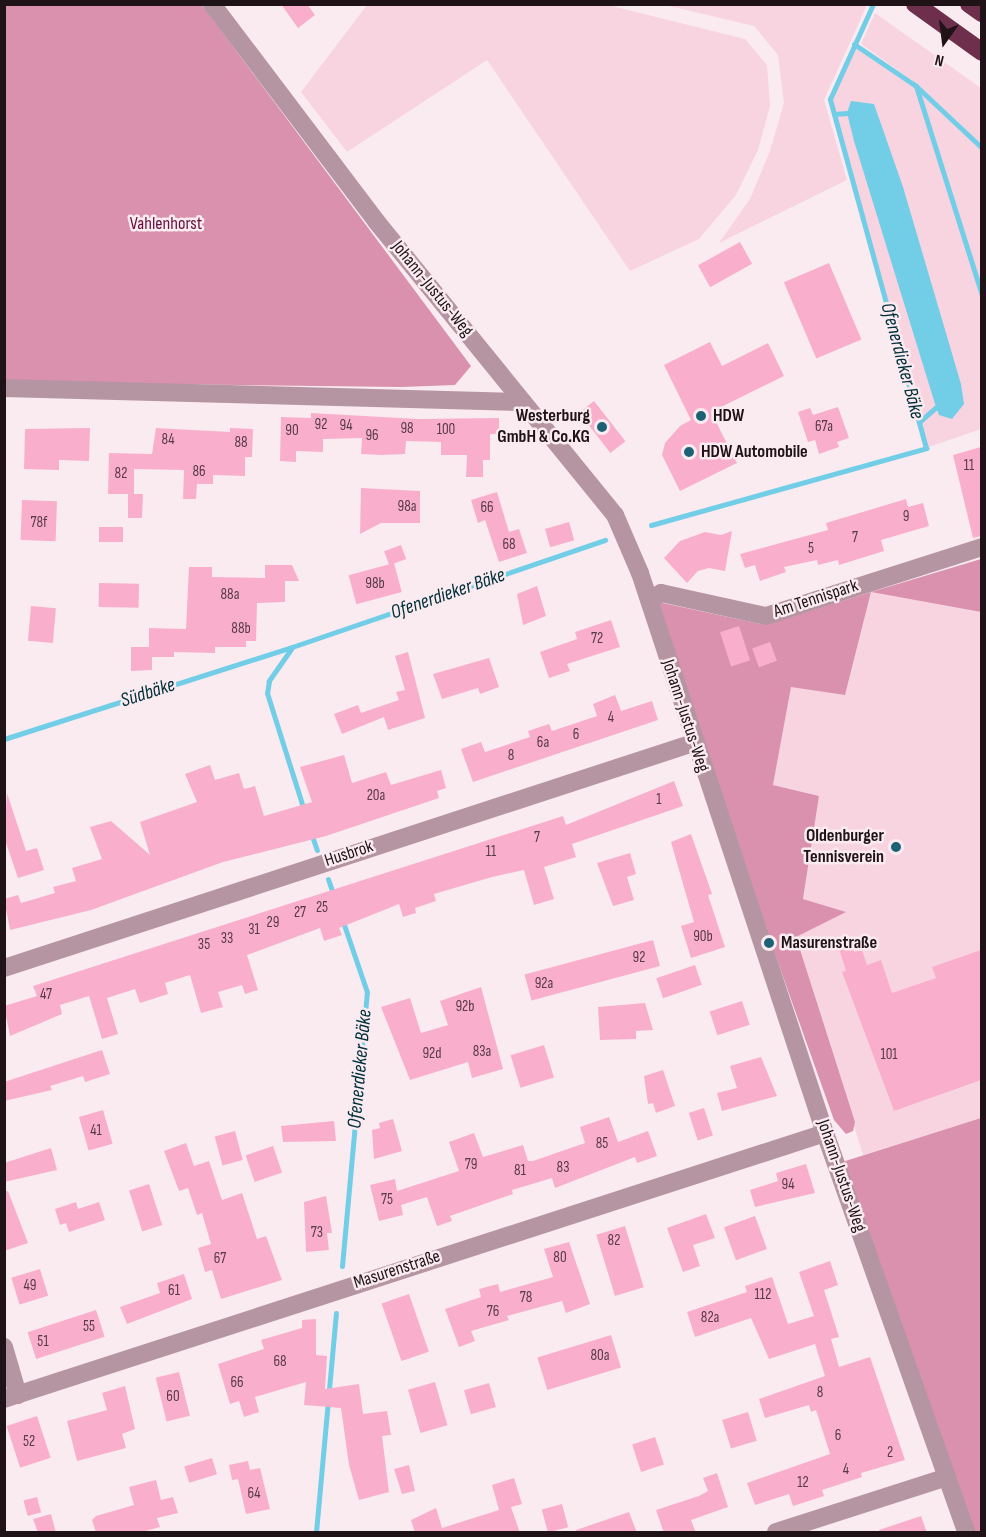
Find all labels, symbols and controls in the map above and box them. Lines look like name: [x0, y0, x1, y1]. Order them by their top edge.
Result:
north arrow: [914, 12, 974, 72]
text: N: [933, 50, 946, 70]
park label: Vahlenhorst: [130, 213, 202, 235]
street label: Johann-Justus-Weg: [387, 237, 477, 341]
water label: Ofenerdieker Bäke: [875, 300, 929, 422]
place label: HDW: [713, 405, 744, 427]
place label: Westerburg GmbH & Co.KG: [497, 406, 590, 448]
marker: HDW: [694, 409, 708, 423]
house number: 92: [315, 416, 327, 434]
house number: 94: [340, 417, 352, 435]
house number: 67a: [815, 418, 833, 436]
house number: 98: [400, 420, 414, 438]
marker: Westerburg GmbH & Co.KG: [595, 420, 609, 434]
house number: 100: [437, 421, 455, 439]
house number: 90: [285, 422, 299, 440]
house number: 96: [365, 427, 379, 445]
house number: 84: [161, 431, 175, 449]
house number: 88: [234, 434, 248, 452]
place label: HDW Automobile: [701, 441, 808, 463]
marker: HDW Automobile: [682, 445, 696, 459]
house number: 11: [964, 457, 974, 475]
house number: 86: [192, 463, 206, 481]
house number: 82: [115, 465, 127, 483]
house number: 98a: [398, 498, 416, 516]
house number: 66: [480, 499, 494, 517]
house number: 9: [903, 508, 909, 526]
house number: 78f: [31, 514, 47, 532]
house number: 7: [852, 529, 858, 547]
house number: 68: [502, 536, 516, 554]
house number: 5: [808, 540, 814, 558]
water label: Ofenerdieker Bäke: [388, 563, 508, 625]
house number: 98b: [365, 575, 385, 593]
street label: Am Tennispark: [771, 575, 861, 623]
house number: 88a: [221, 586, 239, 604]
house number: 88b: [231, 620, 251, 638]
house number: 72: [591, 630, 603, 648]
street label: Johann-Justus-Weg: [657, 657, 713, 775]
water label: Südbäke: [118, 673, 178, 713]
house number: 4: [608, 709, 614, 727]
house number: 6: [573, 726, 579, 744]
house number: 6a: [537, 734, 549, 752]
house number: 8: [508, 747, 514, 765]
house number: 20a: [367, 787, 385, 805]
house number: 1: [656, 791, 662, 809]
place label: Oldenburger Tennisverein: [803, 826, 884, 868]
house number: 7: [534, 829, 540, 847]
street label: Husbrok: [322, 836, 376, 872]
marker: Oldenburger Tennisverein: [889, 840, 903, 854]
house number: 11: [486, 843, 496, 861]
house number: 25: [316, 899, 328, 917]
house number: 27: [294, 904, 306, 922]
house number: 29: [267, 914, 279, 932]
house number: 31: [248, 921, 260, 939]
house number: 90b: [693, 928, 713, 946]
house number: 33: [221, 930, 233, 948]
place label: Masurenstraße: [781, 932, 877, 954]
house number: 35: [198, 936, 210, 954]
marker: Masurenstraße: [762, 936, 776, 950]
house number: 92: [633, 949, 645, 967]
house number: 92a: [535, 975, 553, 993]
house number: 47: [40, 986, 52, 1004]
house number: 92b: [455, 998, 475, 1016]
water label: Ofenerdieker Bäke: [343, 1008, 377, 1130]
house number: 83a: [473, 1043, 491, 1061]
house number: 92d: [422, 1045, 442, 1063]
house number: 101: [880, 1046, 898, 1064]
street label: Johann-Justus-Weg: [812, 1117, 870, 1235]
house number: 41: [90, 1122, 102, 1140]
house number: 85: [596, 1135, 608, 1153]
house number: 79: [465, 1156, 477, 1174]
house number: 83: [557, 1159, 569, 1177]
house number: 81: [514, 1162, 526, 1180]
house number: 94: [782, 1176, 794, 1194]
house number: 75: [381, 1191, 393, 1209]
house number: 73: [311, 1224, 323, 1242]
house number: 82: [608, 1232, 620, 1250]
street label: Masurenstraße: [351, 1246, 443, 1294]
house number: 80: [553, 1249, 567, 1267]
house number: 67: [214, 1250, 226, 1268]
house number: 49: [24, 1277, 36, 1295]
house number: 61: [168, 1282, 180, 1300]
house number: 112: [755, 1286, 771, 1304]
house number: 78: [520, 1289, 532, 1307]
house number: 76: [487, 1303, 499, 1321]
house number: 82a: [701, 1309, 719, 1327]
house number: 55: [83, 1318, 95, 1336]
house number: 51: [37, 1333, 49, 1351]
house number: 80a: [590, 1347, 610, 1365]
house number: 68: [273, 1353, 287, 1371]
house number: 66: [230, 1374, 244, 1392]
house number: 8: [817, 1384, 823, 1402]
house number: 60: [166, 1388, 180, 1406]
house number: 6: [835, 1427, 841, 1445]
house number: 52: [23, 1433, 35, 1451]
house number: 2: [887, 1444, 893, 1462]
house number: 4: [843, 1461, 849, 1479]
house number: 12: [797, 1474, 809, 1492]
house number: 64: [247, 1485, 261, 1503]

